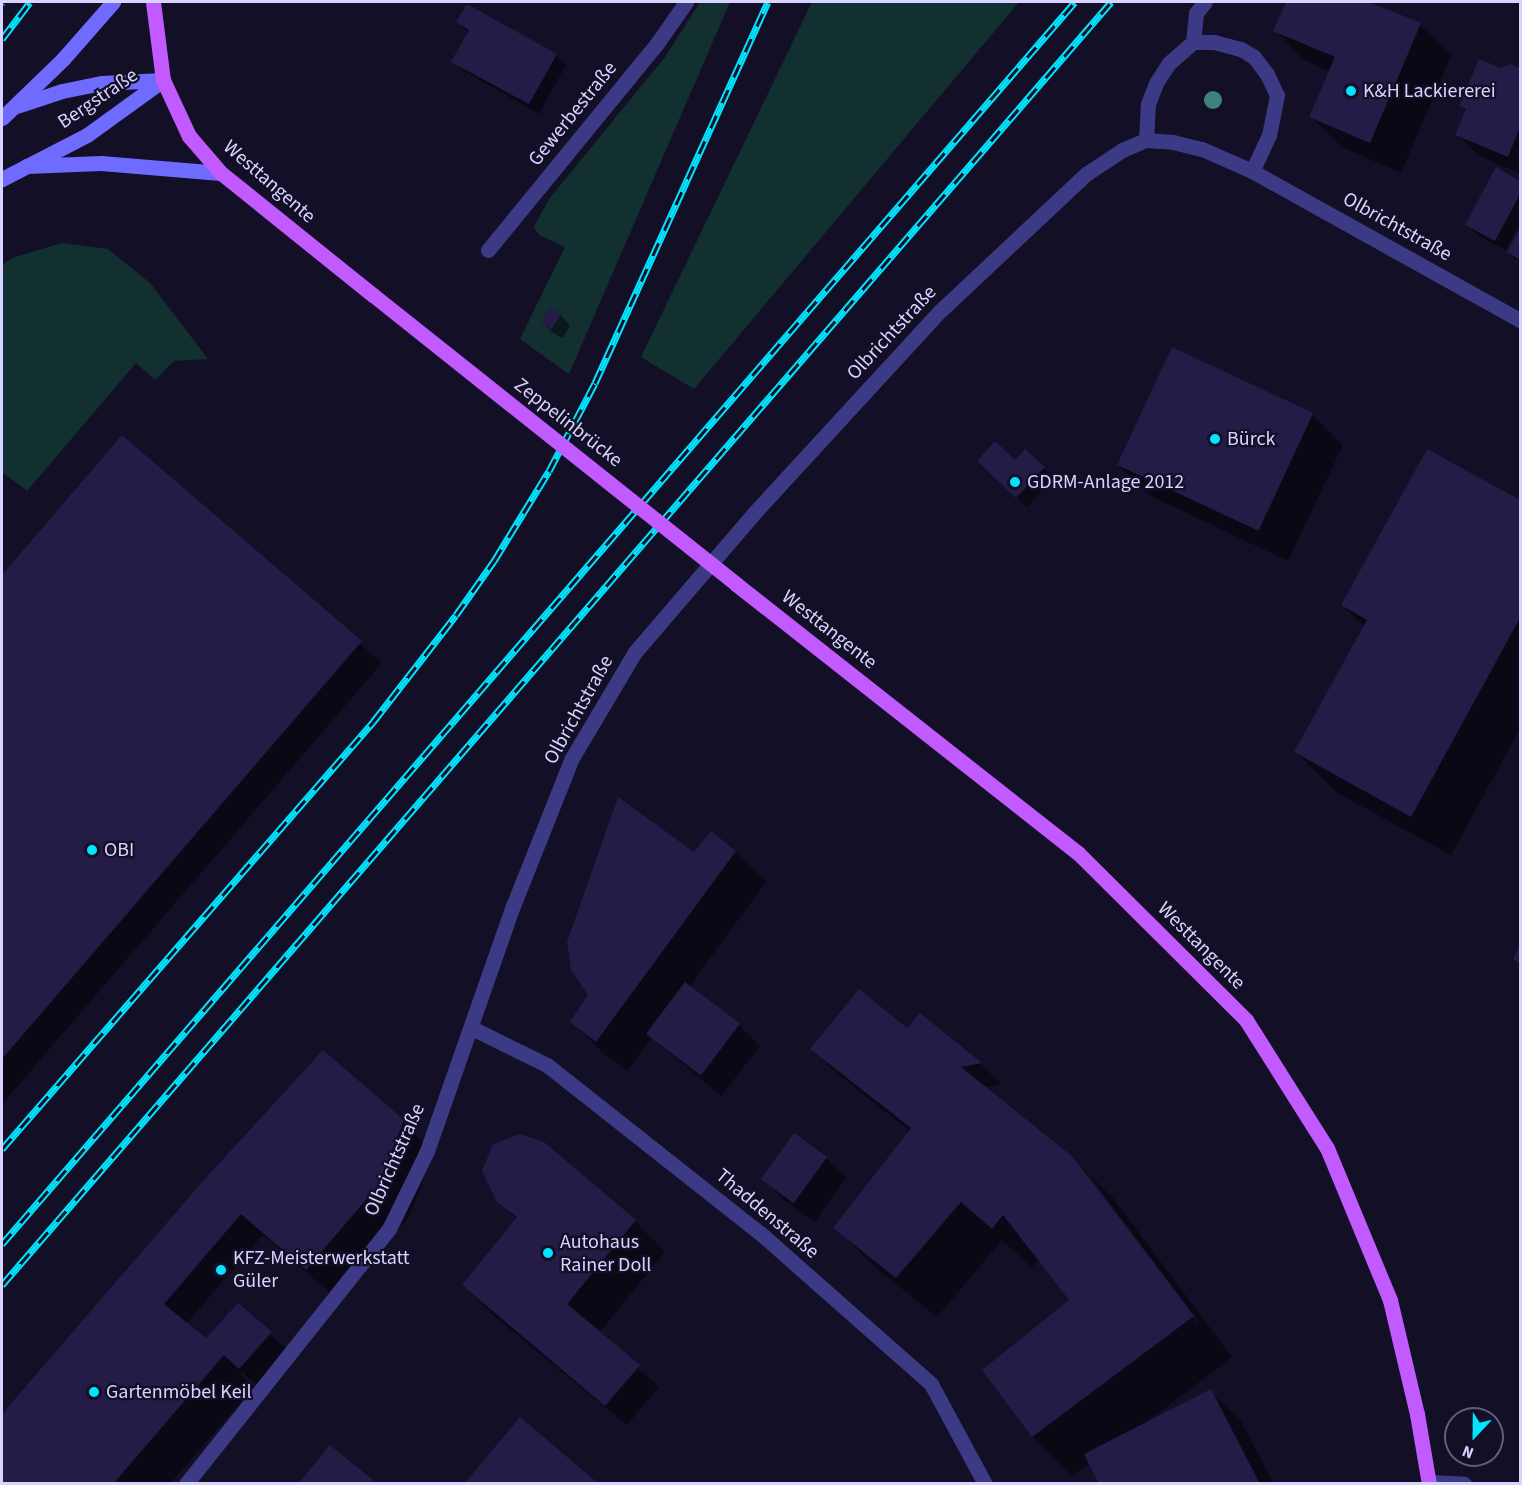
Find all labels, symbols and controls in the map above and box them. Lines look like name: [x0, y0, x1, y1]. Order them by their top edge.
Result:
street label: Gewerbestraße: [524, 57, 622, 171]
street label: Bergstraße: [53, 64, 143, 134]
place label: K&H Lackiererei: [1363, 79, 1496, 103]
marker: K&H Lackiererei: [1344, 84, 1358, 98]
street label: Westtangente: [218, 135, 320, 229]
street label: Olbrichtstraße: [1338, 187, 1456, 267]
street label: Olbrichtstraße: [842, 281, 942, 385]
street label: Zeppelinbrücke: [509, 373, 627, 473]
place label: Bürck: [1227, 427, 1275, 451]
marker: Bürck: [1208, 432, 1222, 446]
place label: GDRM-Anlage 2012: [1027, 470, 1184, 494]
marker: GDRM-Anlage 2012: [1008, 475, 1022, 489]
street label: Westtangente: [777, 585, 881, 675]
street label: Olbrichtstraße: [539, 651, 619, 769]
place label: OBI: [104, 838, 134, 862]
marker: OBI: [85, 843, 99, 857]
street label: Westtangente: [1152, 897, 1250, 995]
street label: Olbrichtstraße: [360, 1100, 430, 1220]
street label: Thaddenstraße: [710, 1164, 824, 1264]
place label: Autohaus Rainer Doll: [560, 1230, 651, 1277]
place label: KFZ-Meisterwerkstatt Güler: [233, 1246, 410, 1293]
marker: Autohaus Rainer Doll: [541, 1246, 555, 1260]
marker: KFZ-Meisterwerkstatt Güler: [214, 1263, 228, 1277]
place label: Gartenmöbel Keil: [106, 1380, 252, 1404]
marker: Gartenmöbel Keil: [87, 1385, 101, 1399]
north arrow: [1444, 1407, 1504, 1467]
text: N: [1459, 1440, 1477, 1464]

